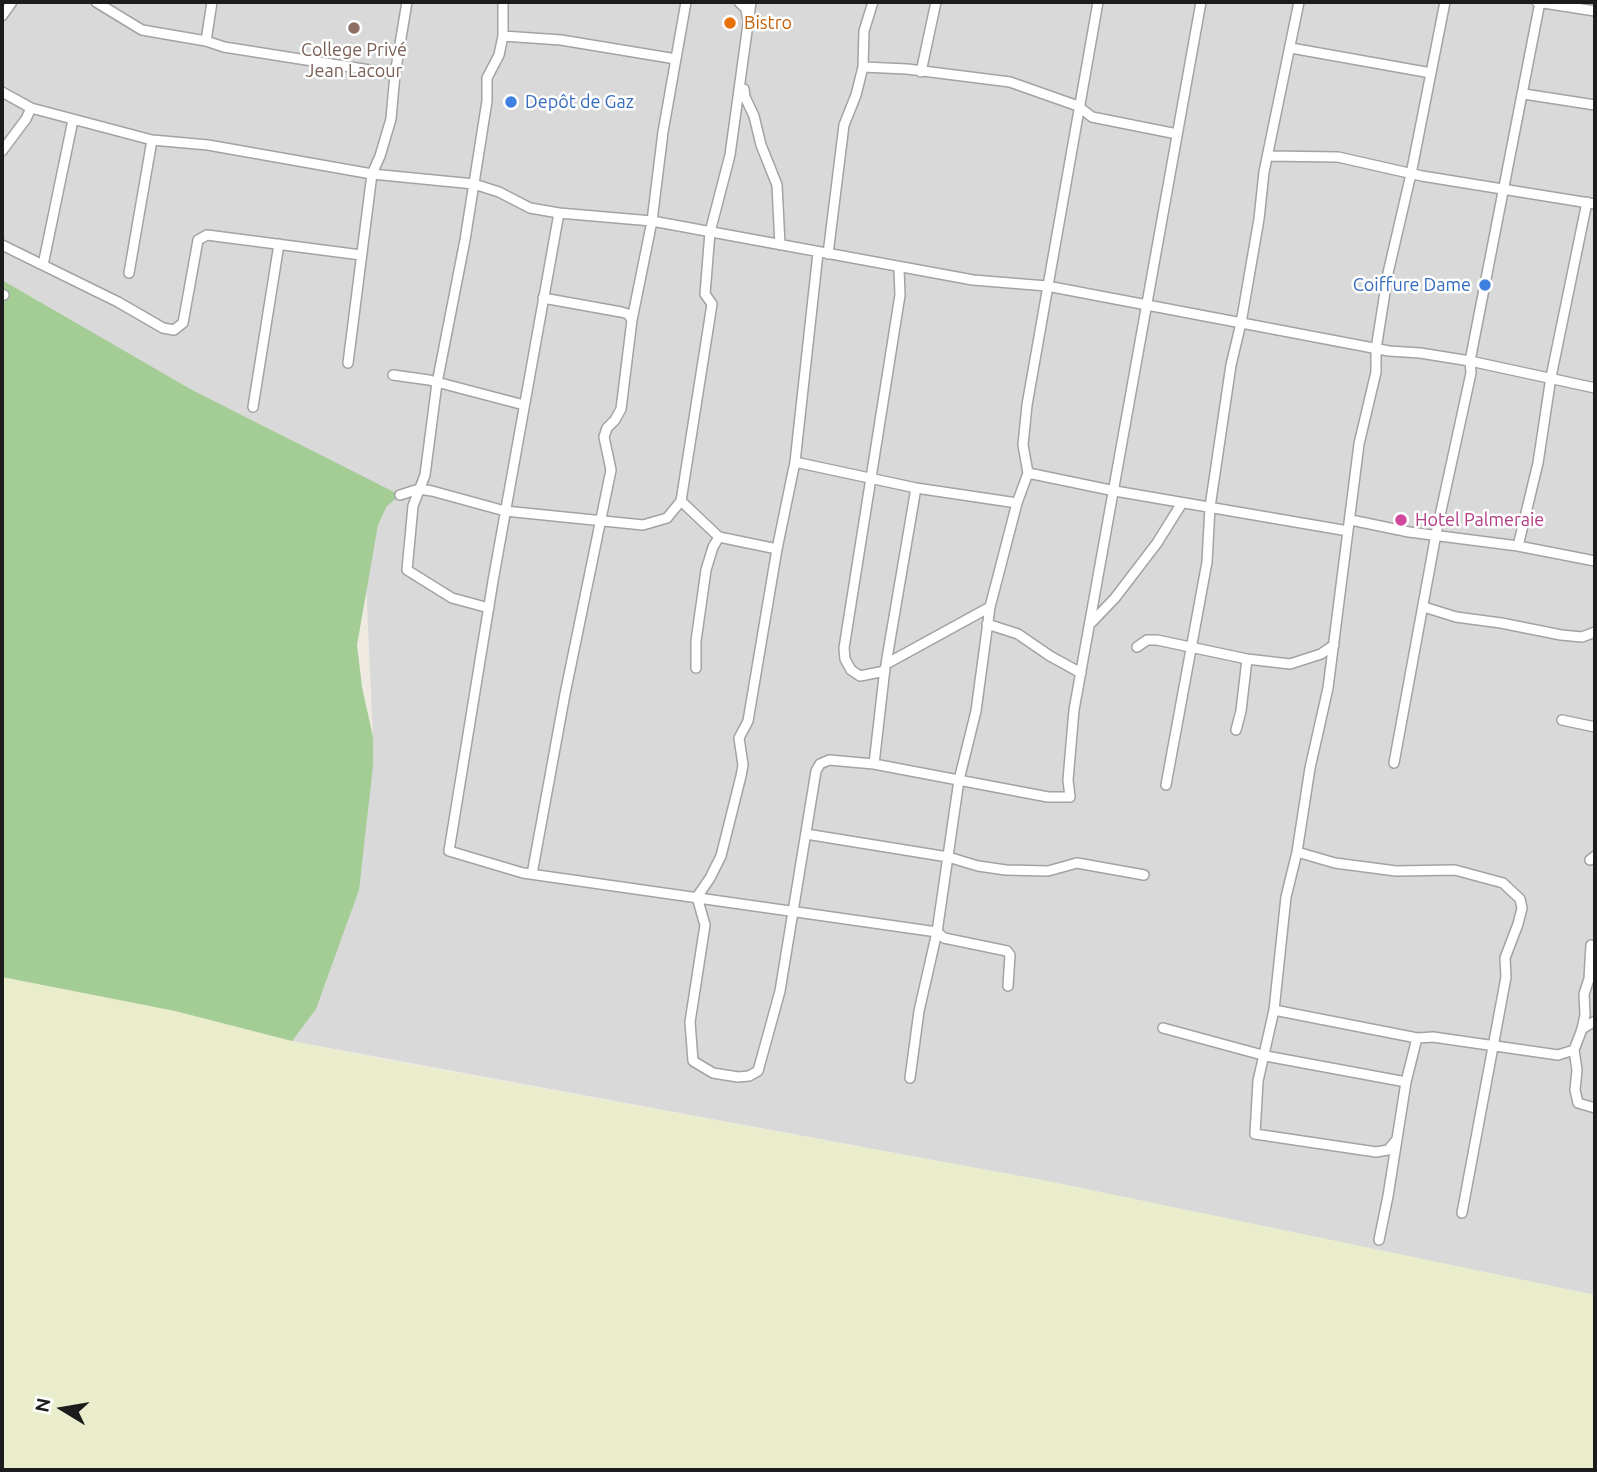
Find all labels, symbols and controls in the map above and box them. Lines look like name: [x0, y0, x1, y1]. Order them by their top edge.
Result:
place label: Bistro: [744, 12, 792, 34]
marker: Bistro: [722, 15, 738, 31]
marker: College Privé Jean Lacour: [346, 20, 362, 36]
place label: College Privé Jean Lacour: [301, 39, 407, 82]
place label: Depôt de Gaz: [525, 91, 634, 113]
marker: Depôt de Gaz: [503, 94, 519, 110]
place label: Coiffure Dame: [1353, 274, 1471, 296]
marker: Coiffure Dame: [1477, 277, 1493, 293]
place label: Hotel Palmeraie: [1415, 509, 1544, 531]
marker: Hotel Palmeraie: [1393, 512, 1409, 528]
north arrow: [28, 1374, 98, 1444]
text: N: [30, 1396, 55, 1414]

